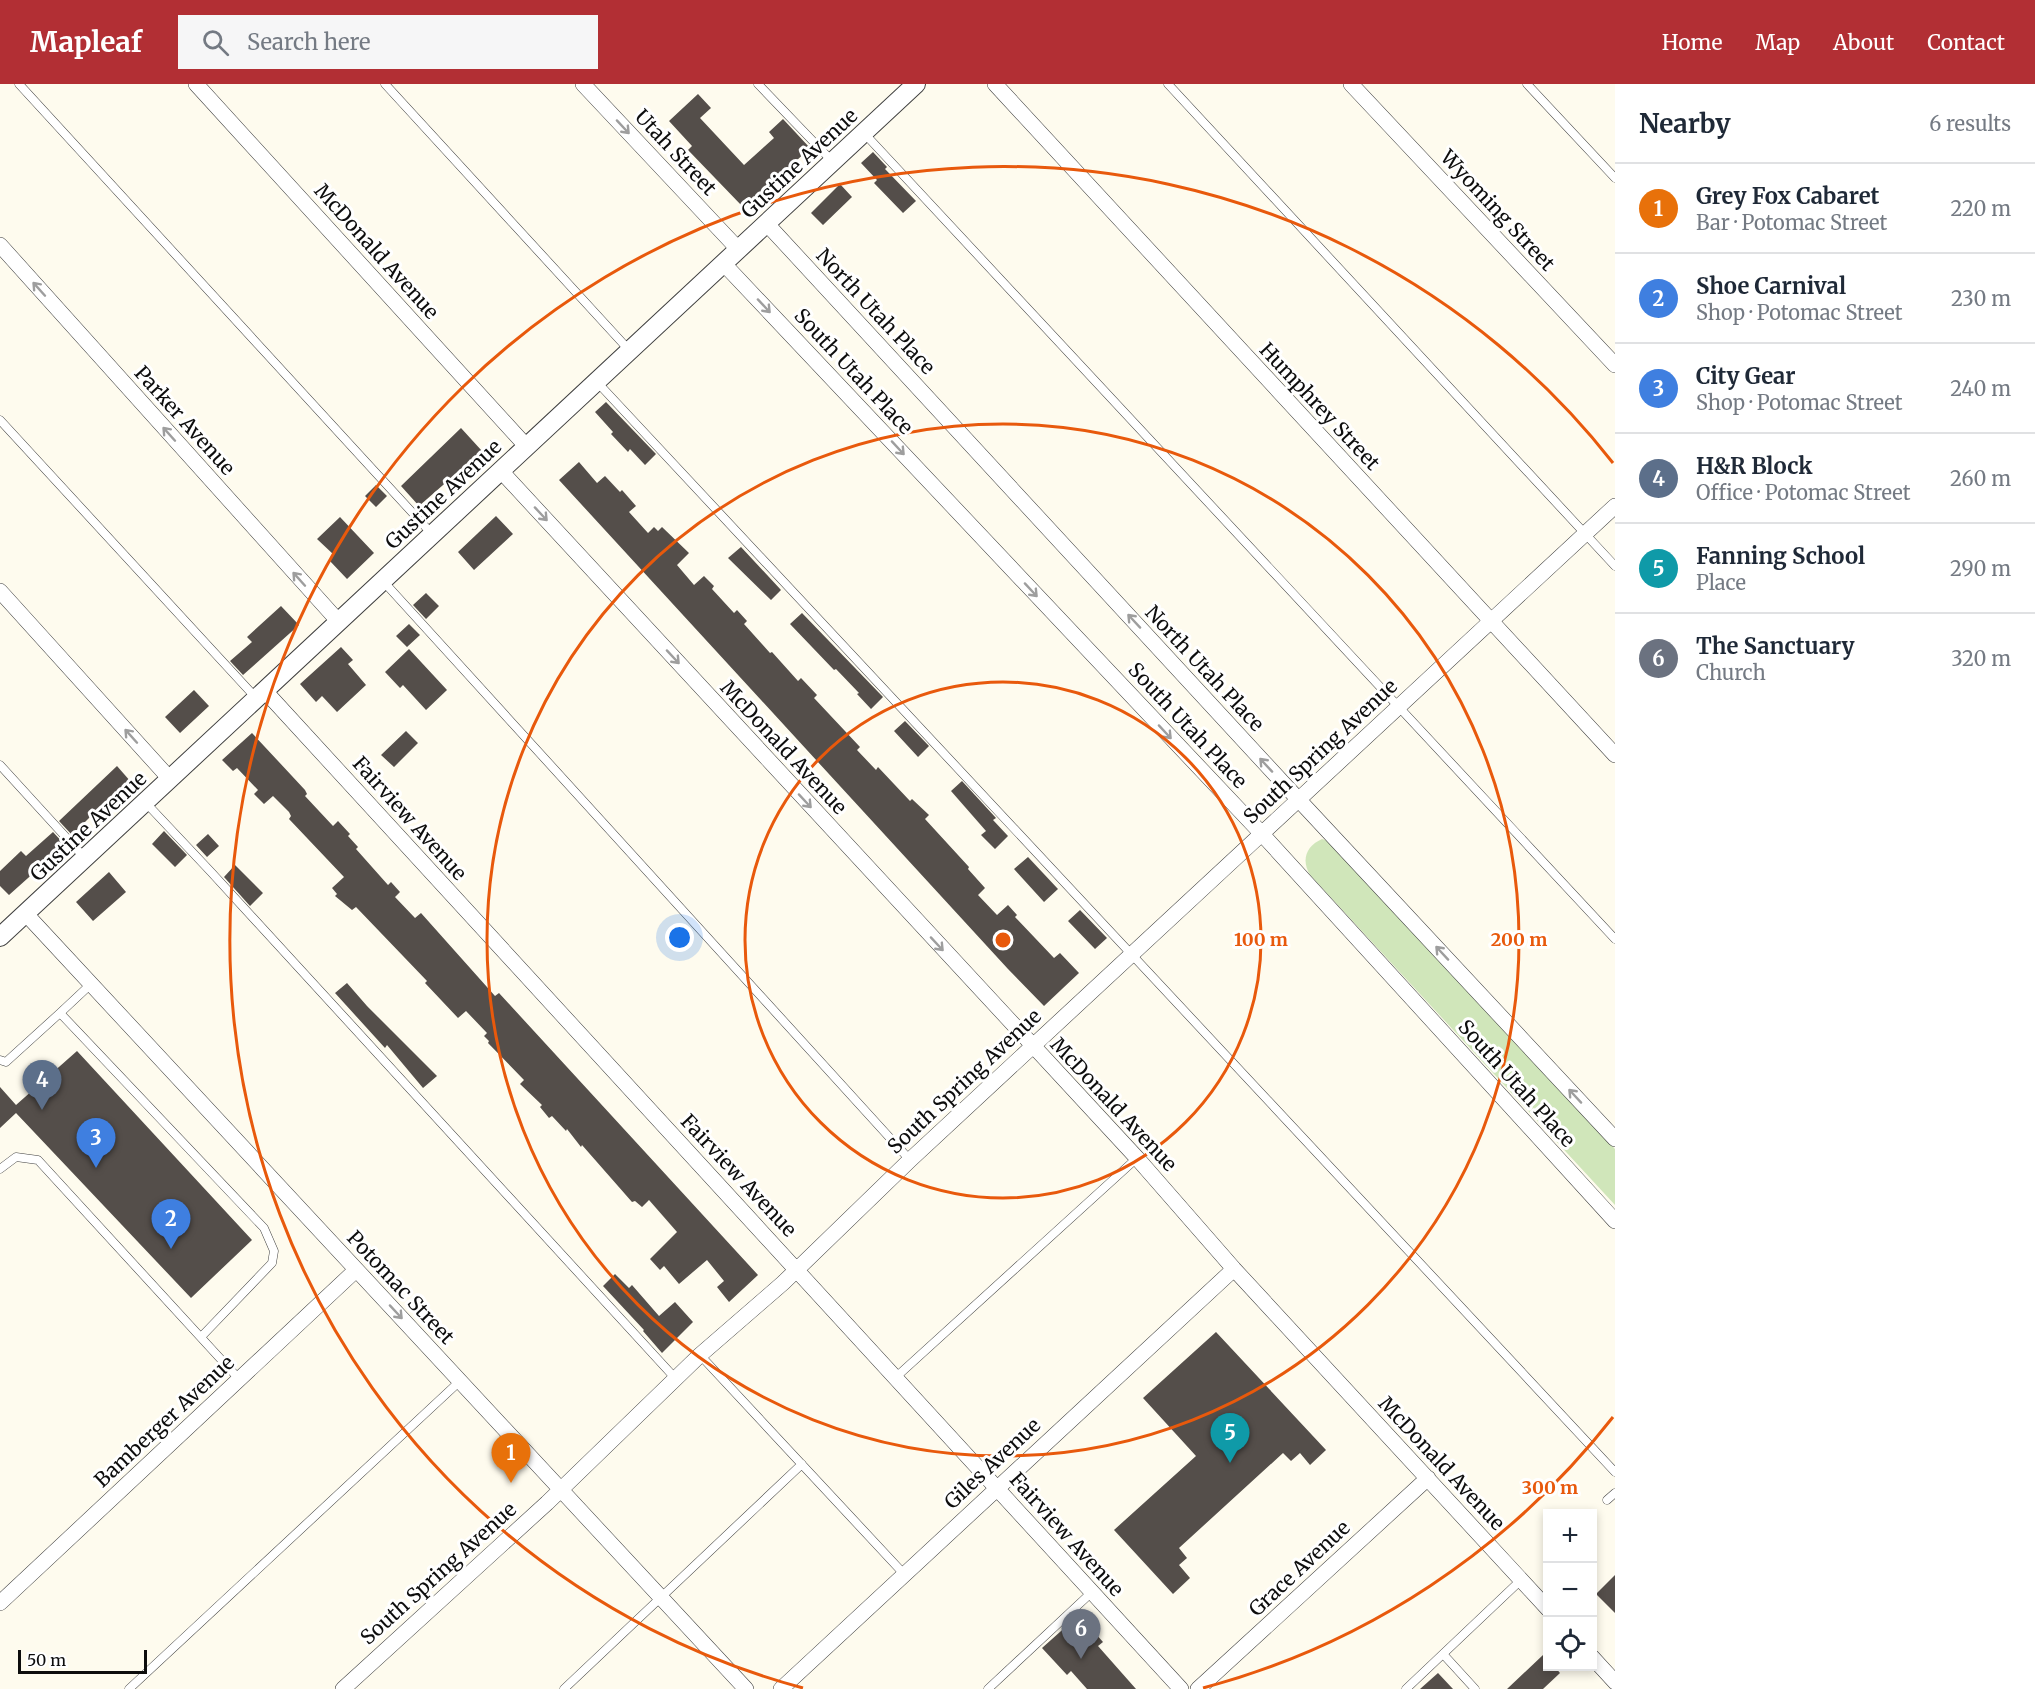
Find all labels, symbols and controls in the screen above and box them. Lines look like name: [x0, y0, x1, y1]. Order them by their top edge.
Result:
search box: [178, 15, 598, 69]
text: Mapleaf: [30, 24, 142, 60]
icon: search: [199, 26, 232, 59]
text: Search here: [247, 28, 370, 56]
text: Home: [1662, 29, 1722, 56]
text: Map: [1755, 29, 1800, 56]
text: About: [1833, 29, 1894, 56]
text: Contact: [1927, 29, 2005, 56]
street label: Gustine Avenue: [736, 103, 862, 223]
street label: Utah Street: [630, 104, 722, 200]
text: Nearby: [1639, 107, 1731, 140]
text: 6 results: [1929, 111, 2011, 136]
one-way arrow: [616, 119, 631, 134]
street label: Wyoming Street: [1435, 144, 1560, 276]
street label: McDonald Avenue: [310, 178, 444, 324]
text: Grey Fox Cabaret: [1696, 182, 1879, 210]
text: 1: [1654, 196, 1663, 221]
text: 220 m: [1951, 196, 2011, 221]
text: Bar · Potomac Street: [1696, 210, 1887, 235]
street label: North Utah Place: [811, 243, 941, 379]
text: Shoe Carnival: [1696, 272, 1846, 300]
one-way arrow: [32, 281, 46, 296]
text: 2: [1653, 286, 1664, 311]
text: 230 m: [1951, 286, 2011, 311]
one-way arrow: [757, 299, 771, 314]
text: Shop · Potomac Street: [1696, 300, 1903, 325]
street label: South Utah Place: [789, 303, 919, 439]
street label: Humphrey Street: [1254, 337, 1386, 475]
street label: Parker Avenue: [129, 360, 241, 480]
text: City Gear: [1696, 362, 1796, 390]
text: 3: [1653, 376, 1664, 401]
text: 240 m: [1950, 376, 2011, 401]
text: Shop · Potomac Street: [1696, 390, 1903, 415]
one-way arrow: [162, 427, 176, 442]
street label: Gustine Avenue: [380, 434, 506, 554]
one-way arrow: [890, 440, 904, 455]
text: H&R Block: [1696, 452, 1813, 480]
text: 4: [1652, 466, 1665, 491]
text: 260 m: [1950, 466, 2011, 491]
text: Office · Potomac Street: [1696, 480, 1911, 505]
one-way arrow: [534, 506, 548, 521]
text: Fanning School: [1696, 542, 1865, 570]
text: 5: [1653, 556, 1664, 581]
text: 290 m: [1950, 556, 2011, 581]
text: Place: [1696, 570, 1746, 595]
one-way arrow: [292, 572, 306, 587]
one-way arrow: [1024, 582, 1038, 597]
street label: North Utah Place: [1140, 600, 1270, 736]
one-way arrow: [1127, 614, 1141, 629]
text: The Sanctuary: [1696, 632, 1855, 660]
text: 6: [1652, 646, 1665, 671]
text: 320 m: [1951, 646, 2011, 671]
one-way arrow: [666, 649, 680, 664]
street label: South Utah Place: [1123, 657, 1253, 793]
text: Church: [1696, 660, 1766, 685]
street label: South Spring Avenue: [1238, 673, 1402, 829]
street label: McDonald Avenue: [716, 675, 852, 819]
one-way arrow: [1158, 724, 1172, 739]
one-way arrow: [124, 729, 138, 744]
street label: Fairview Avenue: [348, 751, 472, 885]
one-way arrow: [1259, 757, 1273, 772]
street label: Gustine Avenue: [25, 766, 151, 886]
one-way arrow: [798, 793, 812, 808]
your location: [665, 923, 694, 952]
text: 100 m: [1234, 928, 1288, 951]
text: 200 m: [1491, 928, 1547, 951]
centre of rings: [993, 930, 1013, 950]
one-way arrow: [930, 936, 944, 951]
one-way arrow: [1435, 946, 1449, 961]
street label: South Spring Avenue: [882, 1003, 1046, 1159]
street label: South Utah Place: [1453, 1014, 1581, 1152]
street label: McDonald Avenue: [1046, 1032, 1182, 1176]
pin: 4: [22, 1060, 62, 1110]
one-way arrow: [1568, 1089, 1582, 1104]
street label: Fairview Avenue: [676, 1109, 802, 1241]
pin: 3: [76, 1118, 116, 1168]
pin: 2: [152, 1200, 190, 1249]
street label: Potomac Street: [342, 1225, 460, 1349]
one-way arrow: [389, 1305, 403, 1320]
street label: Bamberger Avenue: [89, 1350, 239, 1492]
street label: McDonald Avenue: [1374, 1391, 1510, 1535]
street label: Giles Avenue: [939, 1412, 1045, 1514]
pin: 5: [1210, 1414, 1250, 1463]
pin: 1: [492, 1434, 530, 1483]
street label: Fairview Avenue: [1005, 1467, 1129, 1601]
text: 300 m: [1522, 1476, 1578, 1499]
street label: South Spring Avenue: [355, 1496, 521, 1650]
map controls: [1543, 1509, 1597, 1671]
button: +: [1543, 1509, 1597, 1563]
street label: Grace Avenue: [1243, 1515, 1355, 1621]
button: −: [1543, 1563, 1597, 1617]
pin: 6: [1062, 1610, 1100, 1659]
button: locate: [1543, 1617, 1597, 1671]
scale bar: [18, 1647, 147, 1674]
text: 50 m: [27, 1650, 66, 1670]

